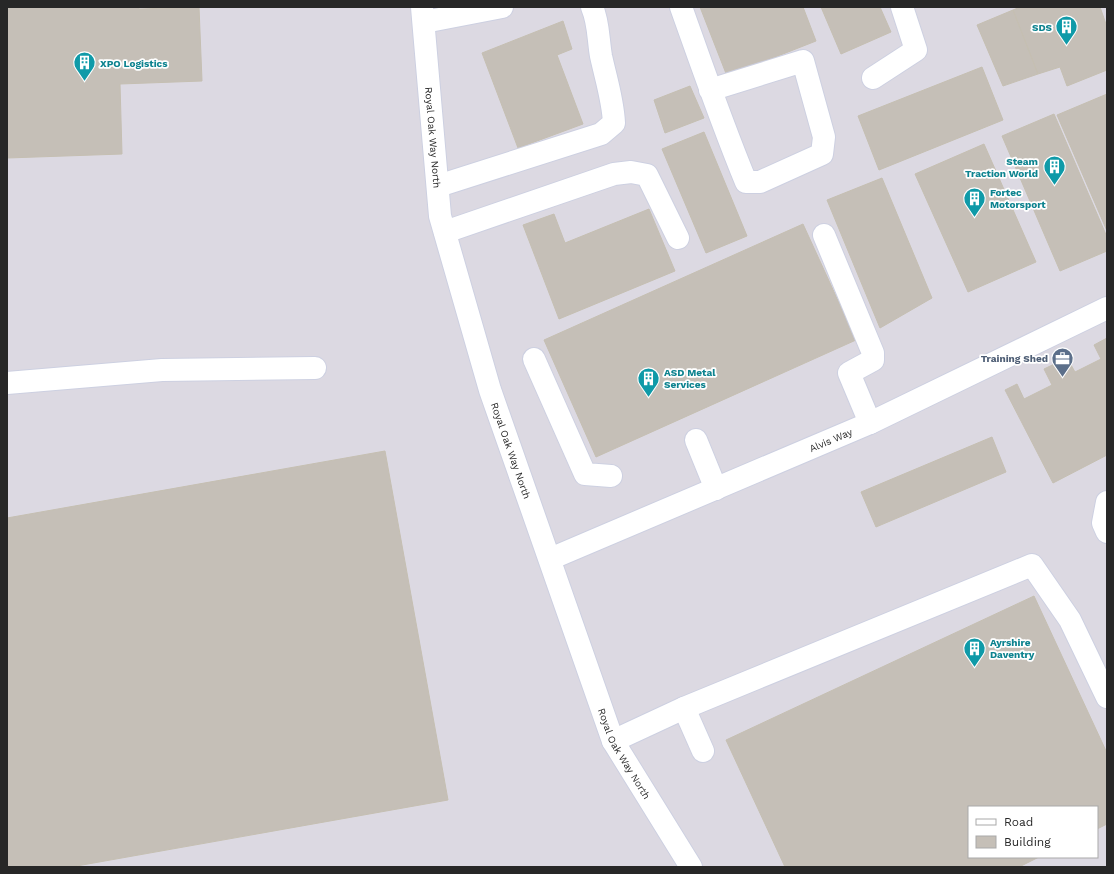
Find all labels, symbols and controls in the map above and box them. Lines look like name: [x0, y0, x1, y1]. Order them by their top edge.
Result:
building icon: SDS: [1054, 14, 1080, 47]
place label: SDS: [1032, 22, 1053, 33]
building icon: XPO Logistics: [71, 50, 97, 83]
place label: XPO Logistics: [100, 58, 168, 69]
street label: Royal Oak Way North: [423, 87, 443, 188]
building icon: Steam Traction World: [1041, 154, 1067, 187]
place label: Steam Traction World: [965, 156, 1038, 179]
building icon: Fortec Motorsport: [962, 185, 988, 218]
place label: Fortec Motorsport: [990, 187, 1046, 210]
office icon: Training Shed: [1050, 345, 1076, 378]
place label: Training Shed: [981, 353, 1048, 364]
building icon: ASD Metal Services: [635, 365, 661, 398]
place label: ASD Metal Services: [664, 367, 716, 390]
street label: Royal Oak Way North: [489, 401, 533, 500]
street label: Alvis Way: [808, 425, 855, 454]
building icon: Ayrshire Daventry: [961, 635, 987, 668]
place label: Ayrshire Daventry: [990, 637, 1035, 660]
street label: Royal Oak Way North: [596, 707, 653, 801]
legend: [968, 806, 1098, 858]
text: Road: [1004, 815, 1033, 829]
text: Building: [1004, 835, 1051, 849]

